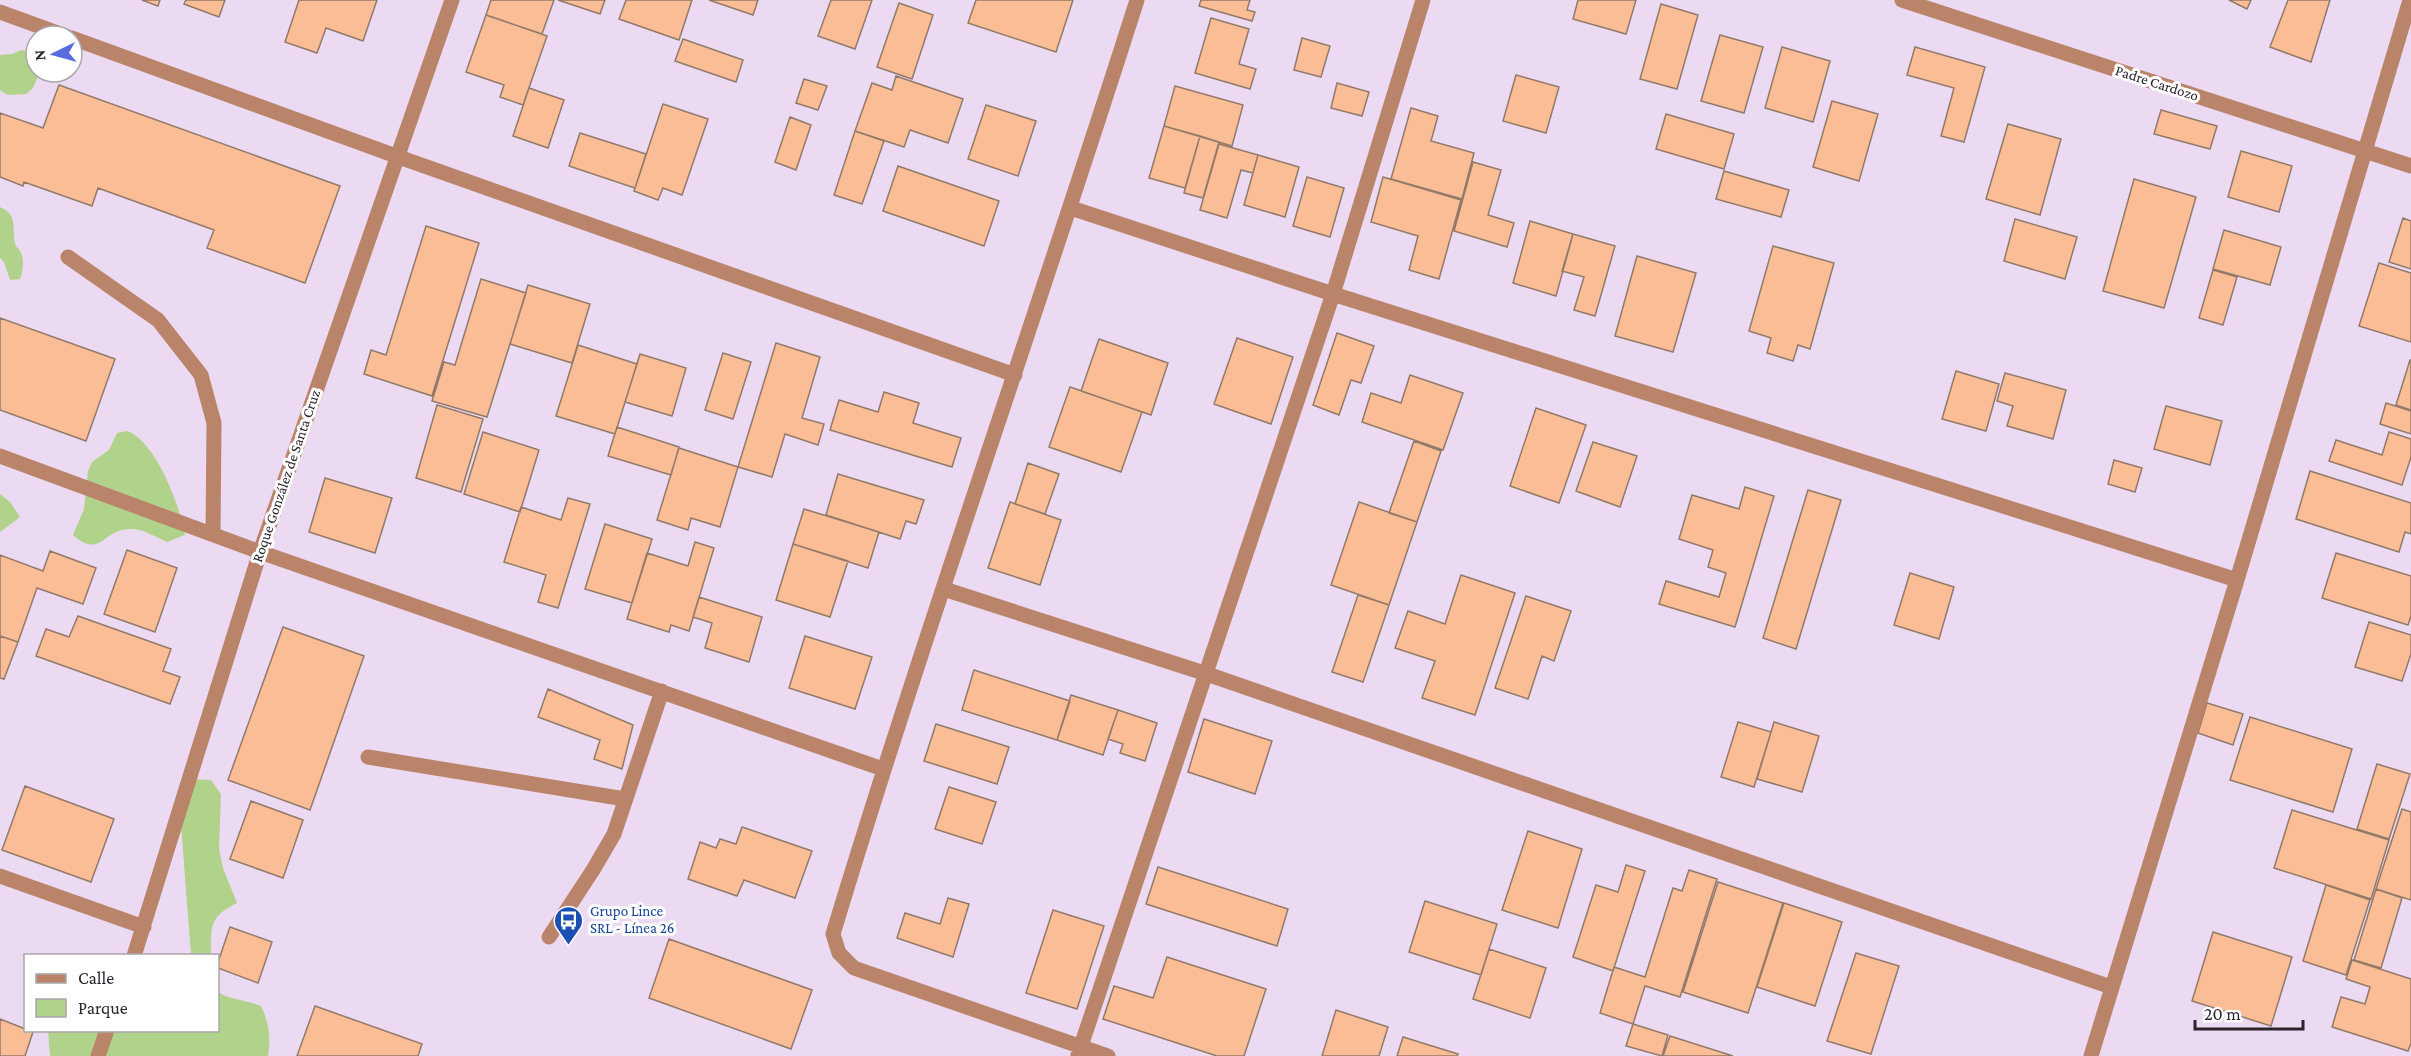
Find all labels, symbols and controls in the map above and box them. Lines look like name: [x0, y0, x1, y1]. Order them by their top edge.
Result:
north arrow: [24, 24, 84, 84]
text: N: [31, 49, 48, 61]
street label: Padre Cardozo: [2113, 62, 2201, 104]
street label: Roque González de Santa Cruz: [249, 388, 324, 565]
place label: Grupo Lince SRL - Línea 26: [590, 903, 674, 936]
bus stop icon: Grupo Lince SRL - Línea 26: [553, 904, 585, 946]
legend: [24, 954, 219, 1032]
text: Calle: [78, 968, 114, 988]
scale bar: [2195, 993, 2303, 1031]
text: Parque: [78, 998, 128, 1018]
text: 20 m: [2204, 1004, 2241, 1024]

